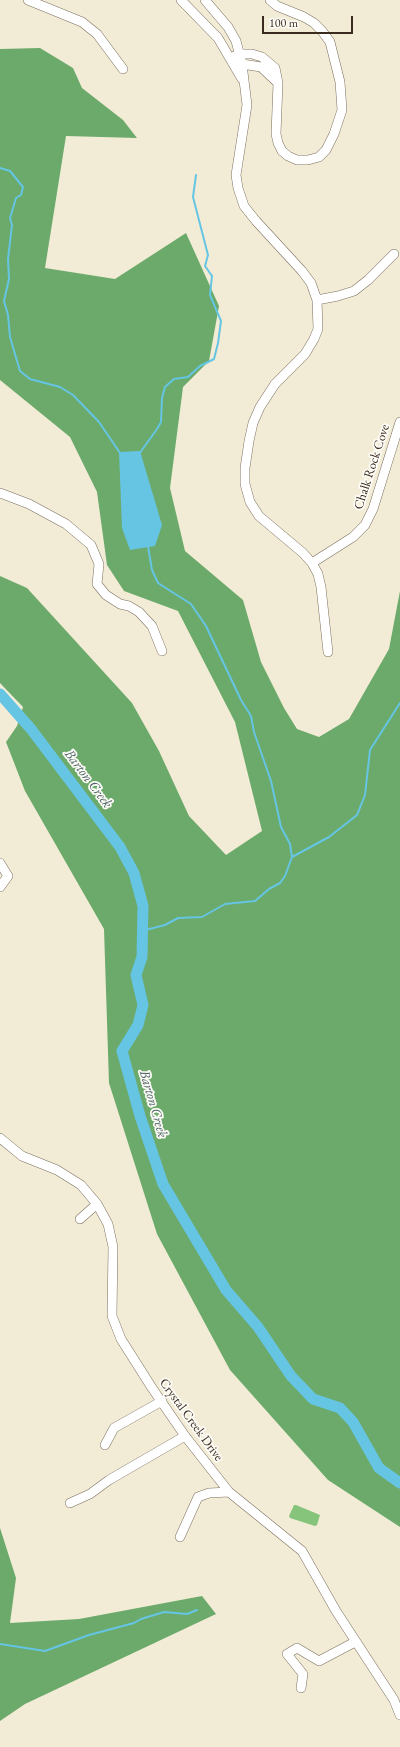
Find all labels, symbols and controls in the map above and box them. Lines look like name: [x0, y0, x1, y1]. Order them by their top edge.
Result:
scale bar: [264, 8, 355, 34]
text: 100 m: [269, 15, 298, 31]
street label: Chalk Rock Cove: [351, 422, 393, 512]
water label: Barton Creek: [60, 746, 116, 812]
water label: Barton Creek: [135, 1068, 171, 1140]
street label: Crystal Creek Drive: [156, 1376, 226, 1464]

